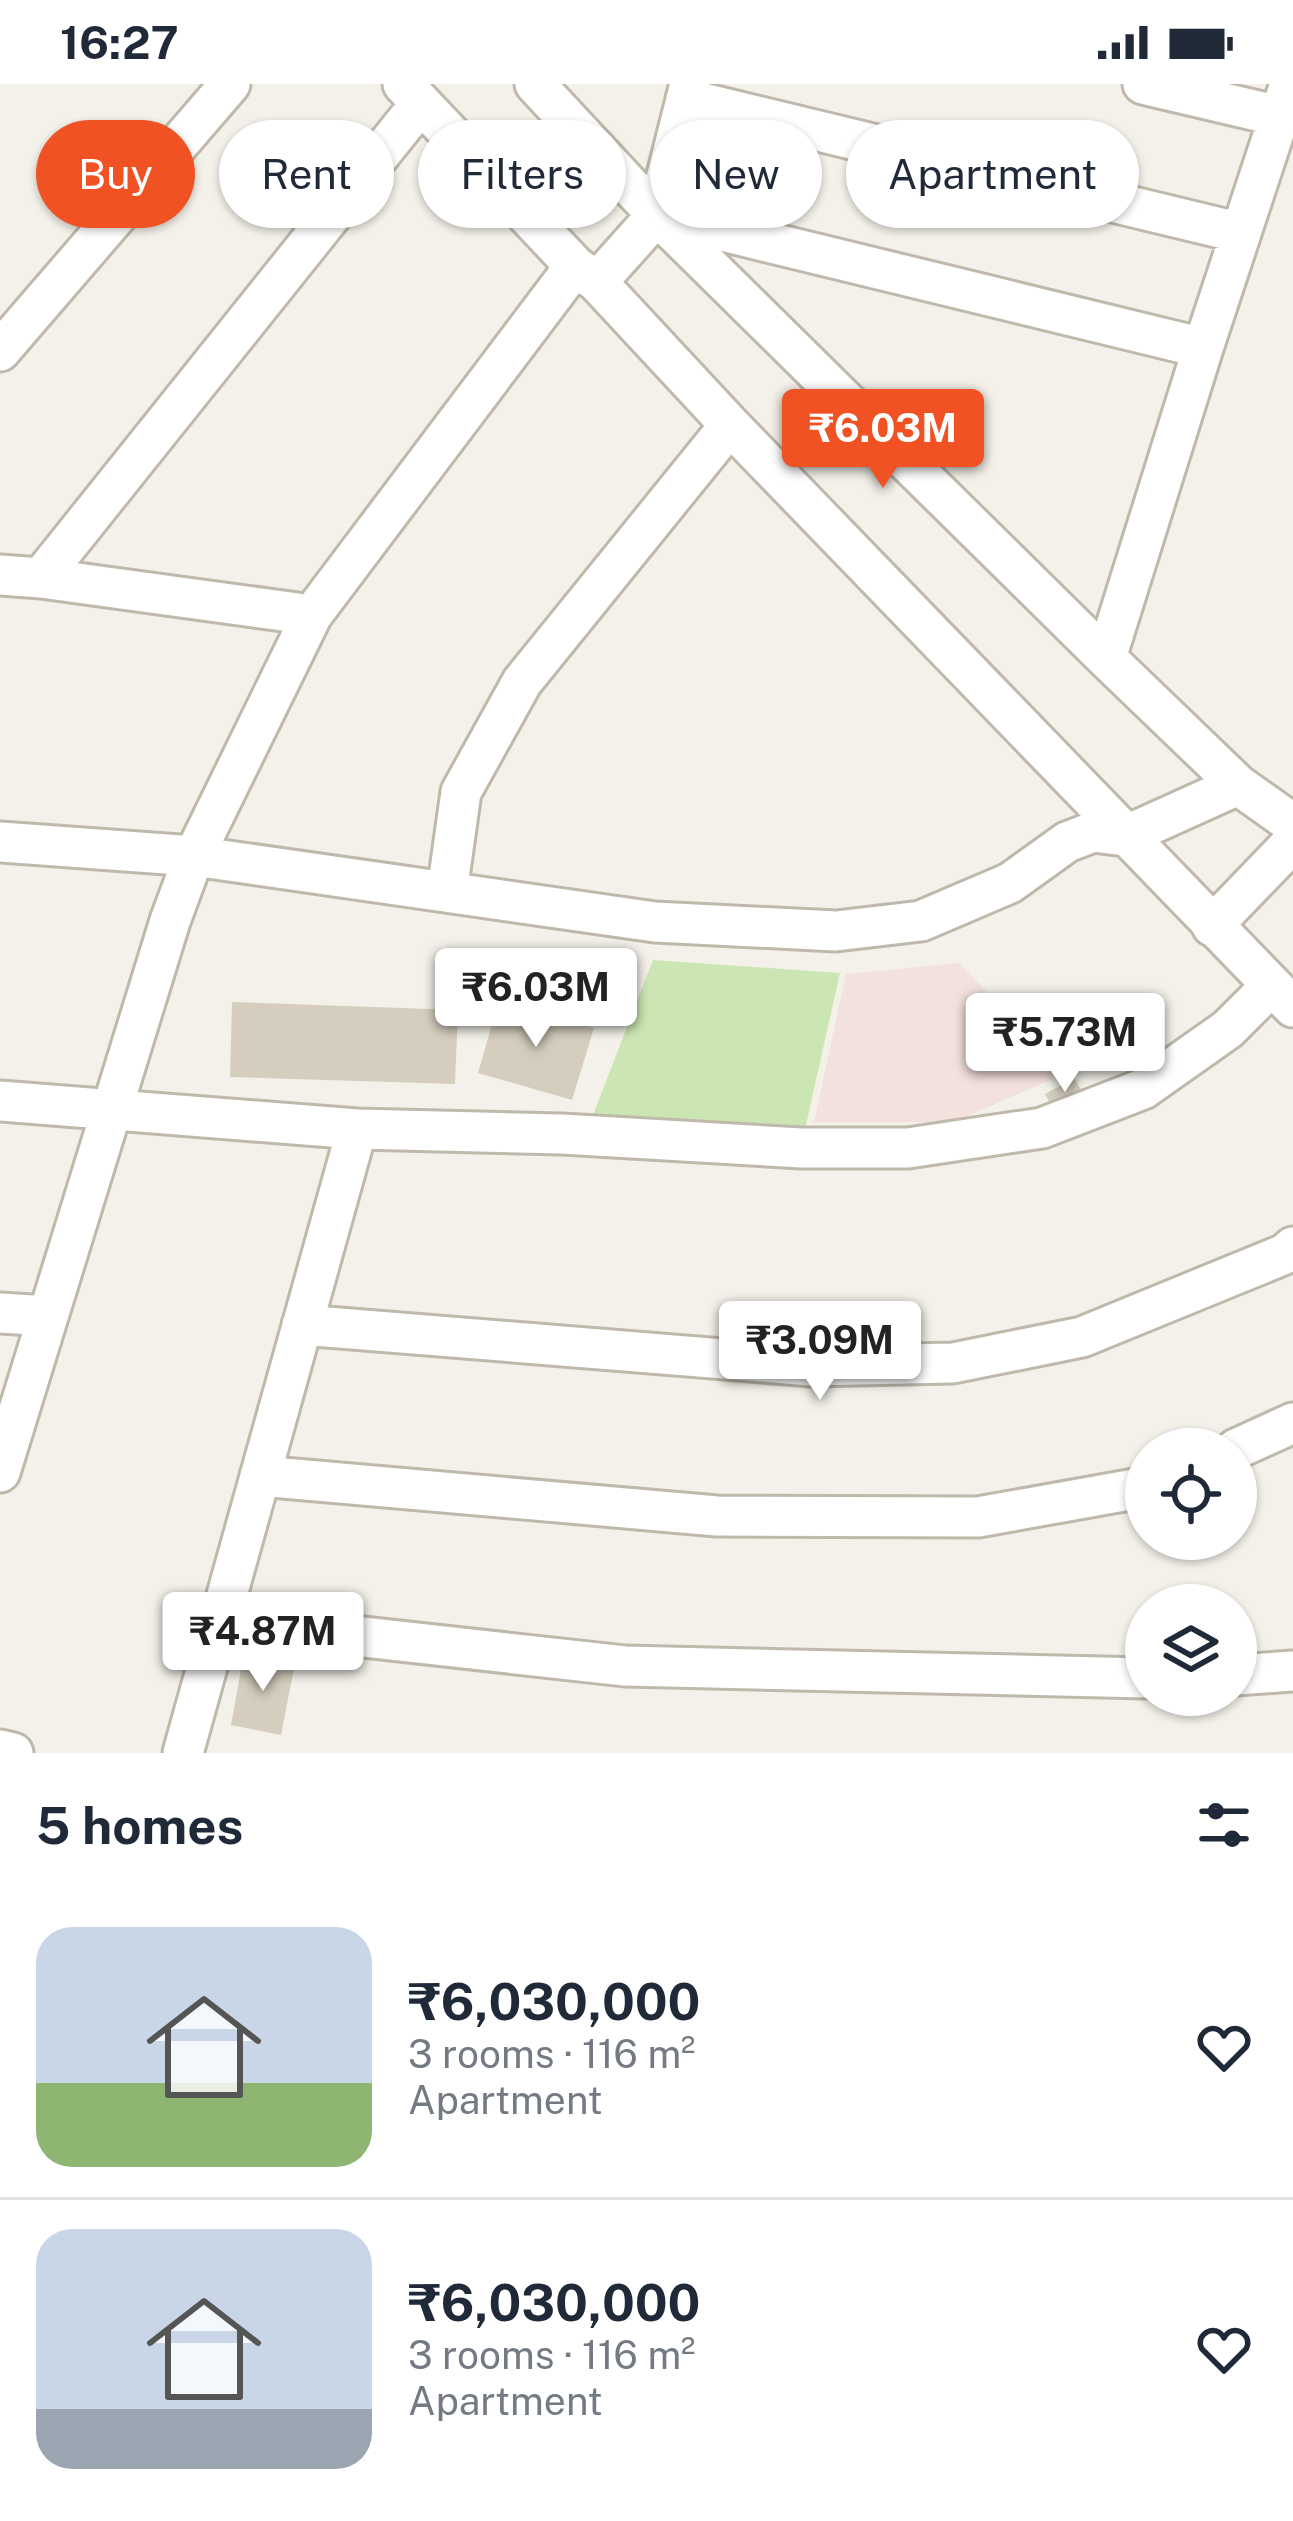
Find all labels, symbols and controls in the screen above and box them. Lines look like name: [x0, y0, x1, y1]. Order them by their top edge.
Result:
text: 16:27: [60, 16, 179, 69]
chip: Buy: [36, 120, 195, 228]
chip: Rent: [219, 120, 394, 228]
chip: Filters: [418, 120, 626, 228]
chip: New: [650, 120, 822, 228]
chip: Apartment: [846, 120, 1139, 228]
pin: ₹6.03M: [785, 389, 981, 491]
text: ₹6.03M: [809, 405, 957, 451]
pin: ₹6.03M: [438, 948, 634, 1050]
text: ₹6.03M: [462, 964, 610, 1010]
pin: ₹5.73M: [967, 993, 1163, 1095]
text: ₹5.73M: [993, 1009, 1137, 1055]
pin: ₹3.09M: [722, 1301, 918, 1403]
text: ₹3.09M: [746, 1317, 894, 1363]
map controls: [1125, 1428, 1257, 1716]
button: locate: [1125, 1428, 1257, 1560]
button: layers: [1125, 1584, 1257, 1716]
pin: ₹4.87M: [165, 1592, 361, 1694]
text: ₹4.87M: [190, 1608, 336, 1654]
icon: filters: [1191, 1792, 1257, 1858]
text: 5 homes: [36, 1796, 243, 1855]
text: ₹6,030,000: [408, 1972, 700, 2031]
icon: home: [132, 1975, 276, 2119]
icon: heart: [1191, 2014, 1257, 2080]
text: 3 rooms · 116 m²: [408, 2031, 695, 2077]
text: Apartment: [408, 2077, 603, 2123]
text: ₹6,030,000: [408, 2273, 700, 2332]
icon: home: [132, 2277, 276, 2421]
icon: heart: [1191, 2316, 1257, 2382]
text: 3 rooms · 116 m²: [408, 2332, 695, 2378]
text: Apartment: [408, 2378, 603, 2424]

